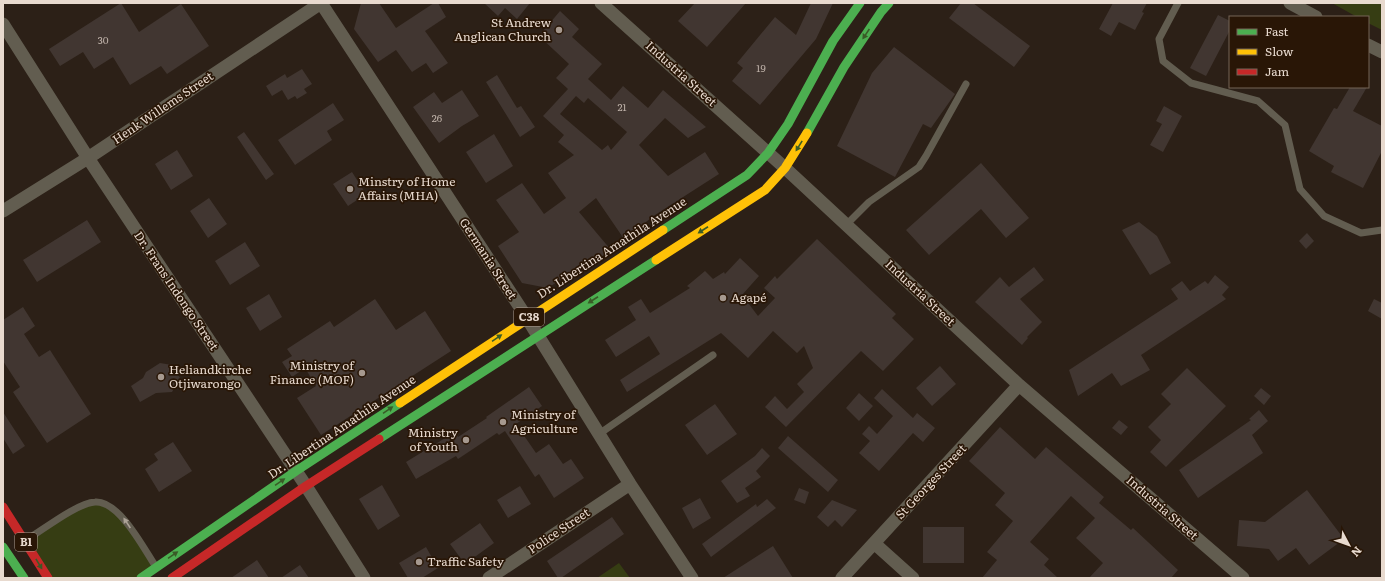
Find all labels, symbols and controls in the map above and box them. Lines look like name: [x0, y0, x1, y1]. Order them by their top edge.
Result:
place label: St Andrew Anglican Church: [454, 13, 552, 45]
legend: [1229, 16, 1369, 88]
text: Fast: [1265, 22, 1289, 40]
marker: St Andrew Anglican Church: [554, 25, 564, 35]
one-way arrow: [862, 29, 870, 39]
house number: 30: [97, 32, 109, 47]
street label: Industria Street: [642, 36, 721, 110]
text: Slow: [1265, 42, 1294, 60]
house number: 19: [756, 60, 766, 75]
text: Jam: [1265, 62, 1290, 80]
street label: Henk Willems Street: [108, 67, 217, 148]
house number: 21: [617, 99, 627, 114]
house number: 26: [432, 110, 443, 125]
one-way arrow: [795, 141, 803, 151]
place label: Minstry of Home Affairs (MHA): [358, 172, 455, 204]
marker: Minstry of Home Affairs (MHA): [345, 184, 355, 194]
street label: Dr. Libertina Amathila Avenue: [533, 192, 690, 302]
street label: Germania Street: [456, 214, 522, 303]
one-way arrow: [697, 226, 708, 233]
street label: Dr. Frans Indongo Street: [130, 227, 224, 354]
street label: Industria Street: [882, 255, 960, 330]
place label: Agapé: [731, 288, 766, 306]
marker: Agapé: [718, 293, 728, 303]
one-way arrow: [587, 296, 599, 303]
road number: C38: [514, 308, 544, 326]
one-way arrow: [491, 335, 503, 342]
place label: Ministry of Finance (MOF): [270, 356, 355, 388]
place label: Heliandkirche Otjiwarongo: [169, 360, 251, 392]
marker: Ministry of Finance (MOF): [357, 368, 367, 378]
street label: Dr. Libertina Amathila Avenue: [264, 370, 419, 483]
marker: Heliandkirche Otjiwarongo: [156, 372, 166, 382]
place label: Ministry of Agriculture: [511, 405, 578, 437]
one-way arrow: [383, 406, 394, 414]
marker: Ministry of Agriculture: [498, 417, 508, 427]
place label: Ministry of Youth: [408, 423, 458, 455]
marker: Ministry of Youth: [461, 435, 471, 445]
street label: St Georges Street: [891, 440, 970, 523]
street label: Industria Street: [1123, 471, 1203, 544]
one-way arrow: [275, 478, 285, 486]
street label: Police Street: [524, 503, 593, 557]
one-way arrow: [123, 517, 130, 528]
north arrow: [1329, 525, 1369, 565]
road number: B1: [15, 533, 37, 551]
text: N: [1348, 543, 1366, 561]
one-way arrow: [167, 551, 178, 559]
place label: Traffic Safety: [427, 552, 504, 570]
marker: Traffic Safety: [414, 557, 424, 567]
one-way arrow: [36, 558, 43, 570]

